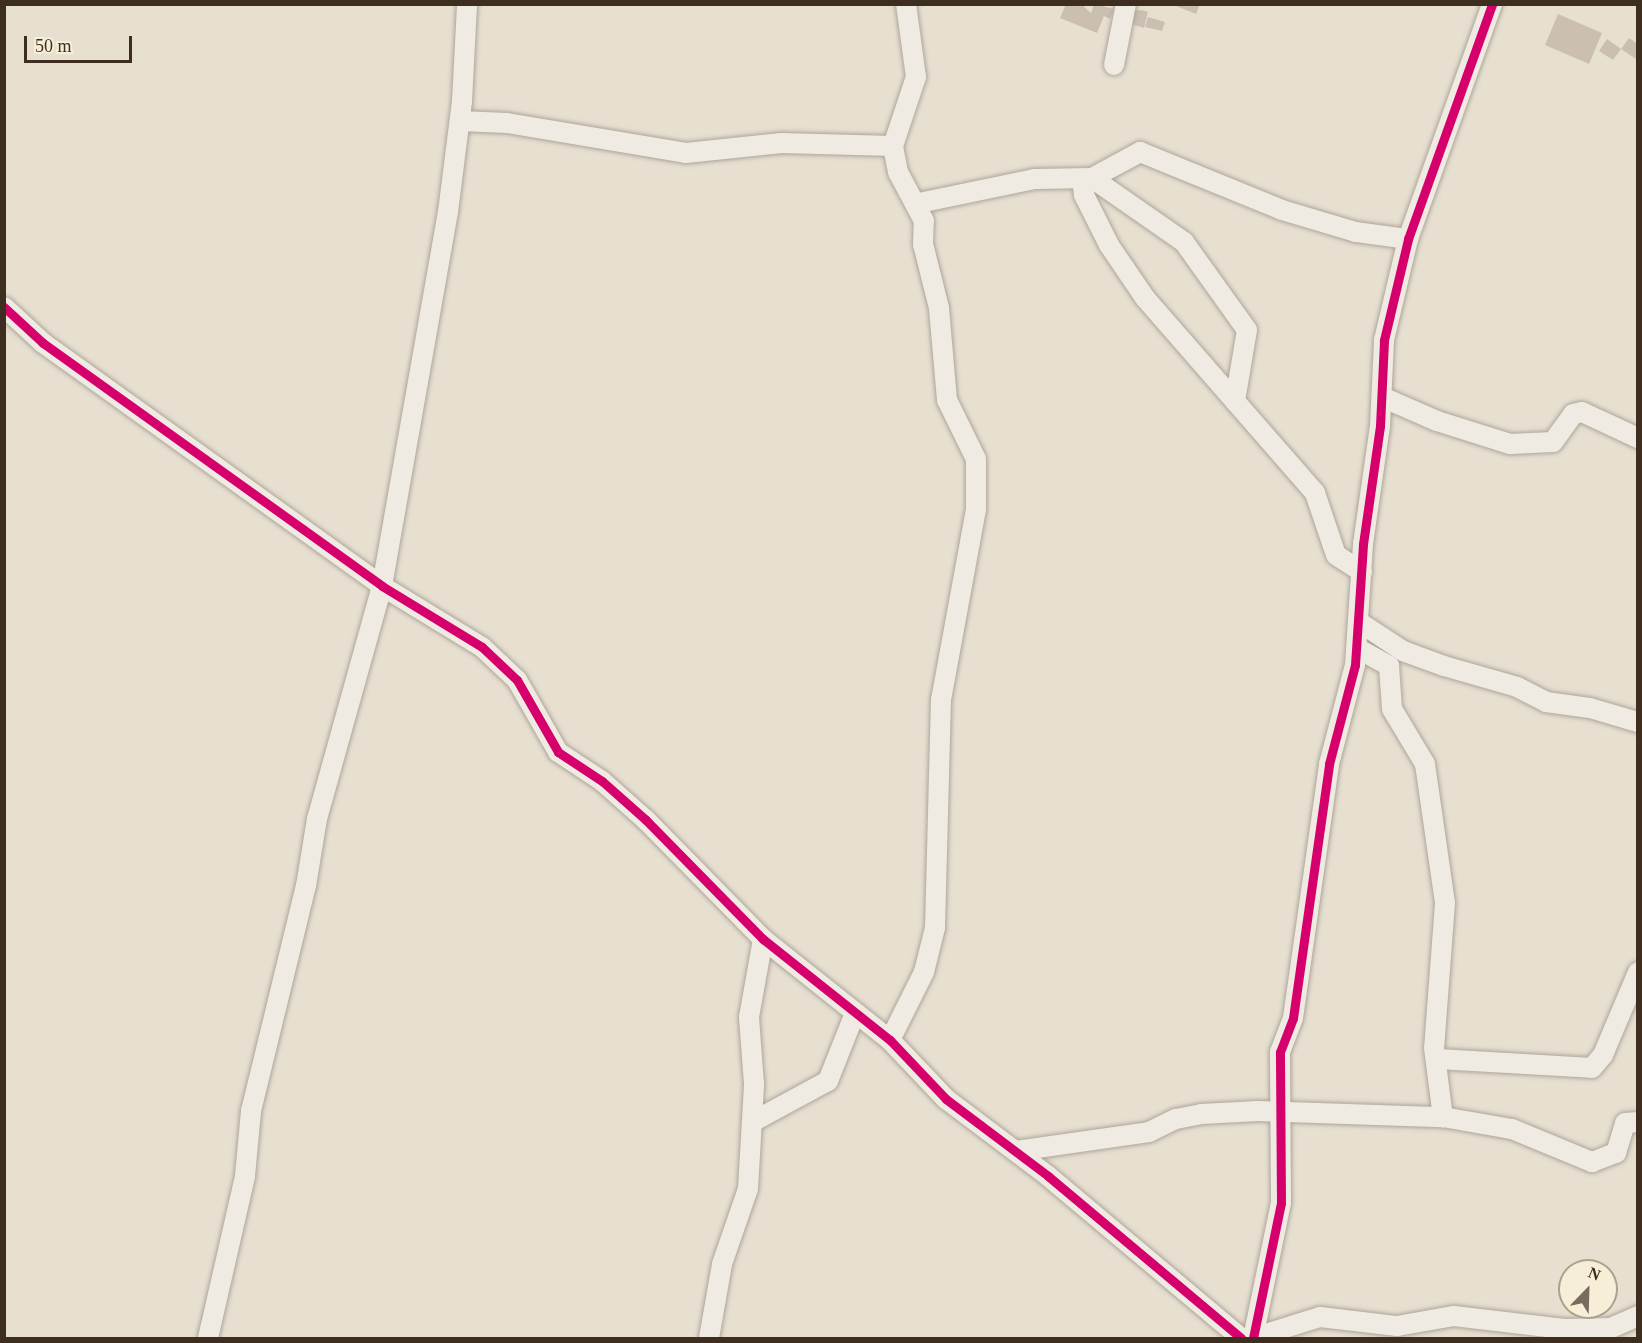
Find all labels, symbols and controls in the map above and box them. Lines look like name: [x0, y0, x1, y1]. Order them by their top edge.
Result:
scale bar: [27, 24, 135, 62]
text: 50 m: [35, 36, 72, 56]
north arrow: [1558, 1259, 1618, 1319]
text: N: [1586, 1264, 1603, 1284]

